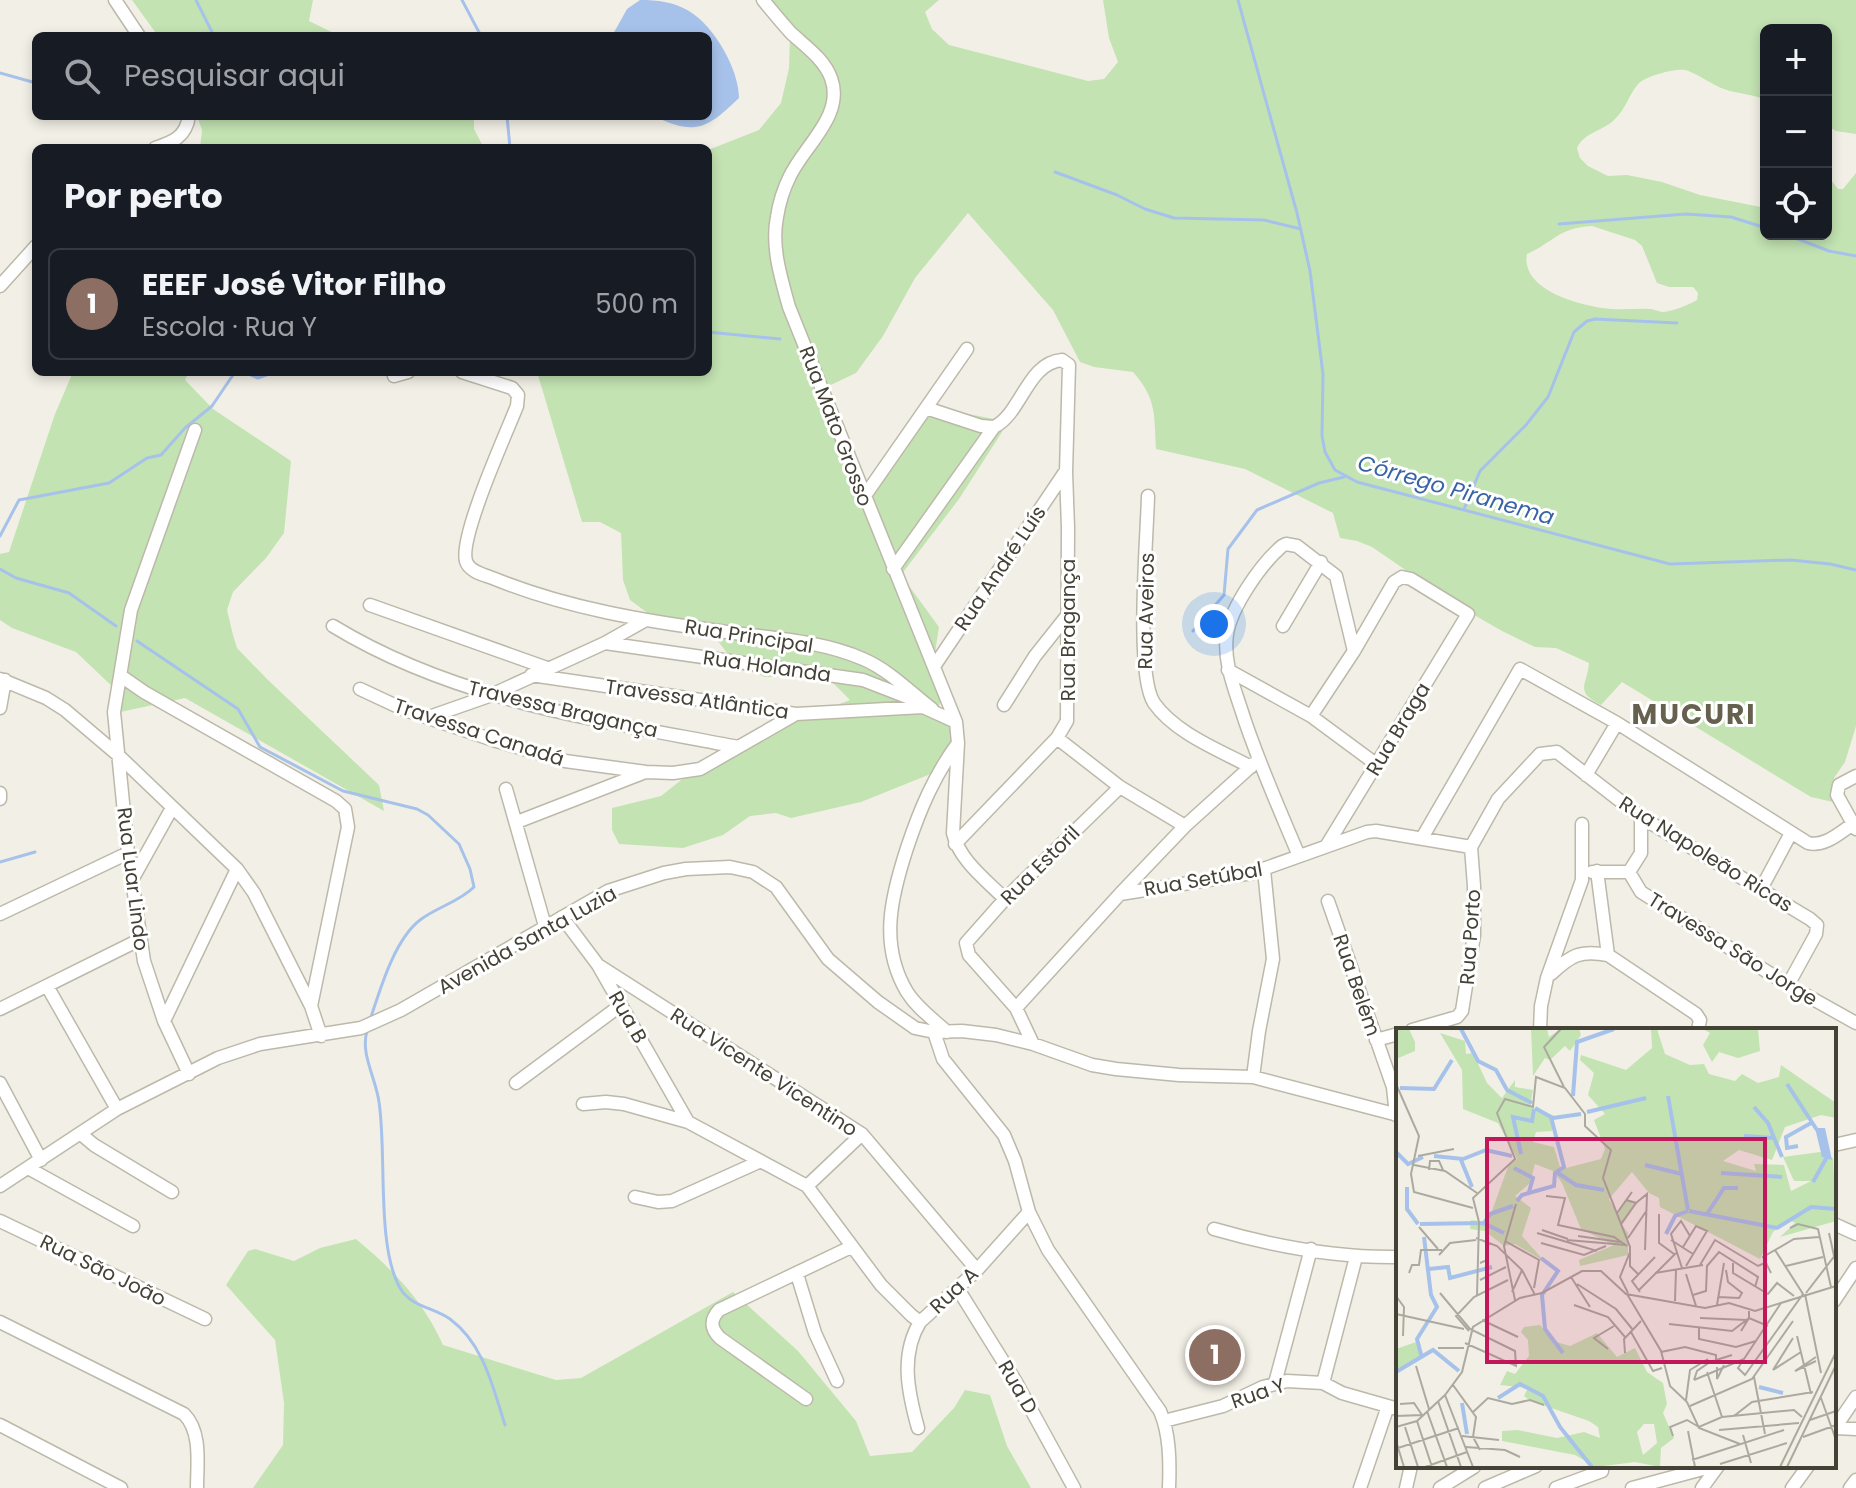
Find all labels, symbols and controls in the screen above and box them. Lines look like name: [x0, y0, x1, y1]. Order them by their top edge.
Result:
map controls: [1760, 24, 1832, 240]
button: +: [1760, 24, 1832, 96]
search box: [32, 32, 712, 120]
icon: search: [60, 54, 104, 98]
text: Pesquisar aqui: [124, 54, 345, 97]
button: −: [1760, 96, 1832, 168]
button: locate: [1760, 168, 1832, 240]
text: Por perto: [64, 172, 223, 220]
text: EEEF José Vitor Filho: [142, 263, 446, 306]
text: 1: [87, 286, 97, 322]
text: 500 m: [595, 286, 678, 322]
text: Escola · Rua Y: [142, 309, 317, 345]
street label: Rua Mato Grosso: [793, 342, 879, 510]
water label: Córrego Piranema: [1354, 447, 1558, 533]
street label: Rua André Luís: [948, 500, 1052, 636]
street label: Rua Aveiros: [1131, 552, 1161, 670]
street label: Rua Bragança: [1054, 559, 1082, 701]
your location: [1194, 604, 1234, 644]
street label: Rua Principal: [683, 612, 815, 660]
street label: Rua Holanda: [701, 643, 833, 689]
street label: Travessa Atlântica: [603, 672, 791, 726]
street label: Travessa Bragança: [465, 674, 661, 744]
street label: Rua Braga: [1359, 677, 1437, 781]
street label: Travessa Canadá: [390, 691, 568, 773]
district label: MUCURI: [1631, 695, 1757, 734]
street label: Rua Napoleão Ricas: [1614, 789, 1798, 919]
street label: Rua Luar Lindo: [110, 806, 156, 952]
street label: Rua Estoril: [994, 819, 1086, 911]
street label: Rua Setúbal: [1141, 855, 1265, 903]
street label: Avenida Santa Luzia: [433, 879, 621, 1001]
street label: Travessa São Jorge: [1643, 885, 1823, 1013]
street label: Rua Porto: [1453, 888, 1487, 986]
street label: Rua Belém: [1326, 930, 1388, 1040]
street label: Rua B: [602, 986, 654, 1048]
street label: Rua Vicente Vicentino: [665, 1001, 863, 1143]
inset map: [1396, 1028, 1836, 1468]
street label: Rua São João: [35, 1227, 171, 1313]
street label: Rua A: [923, 1260, 985, 1320]
pin: 1: [1189, 1325, 1241, 1385]
street label: Rua D: [991, 1355, 1045, 1419]
street label: Rua Y: [1227, 1371, 1289, 1415]

